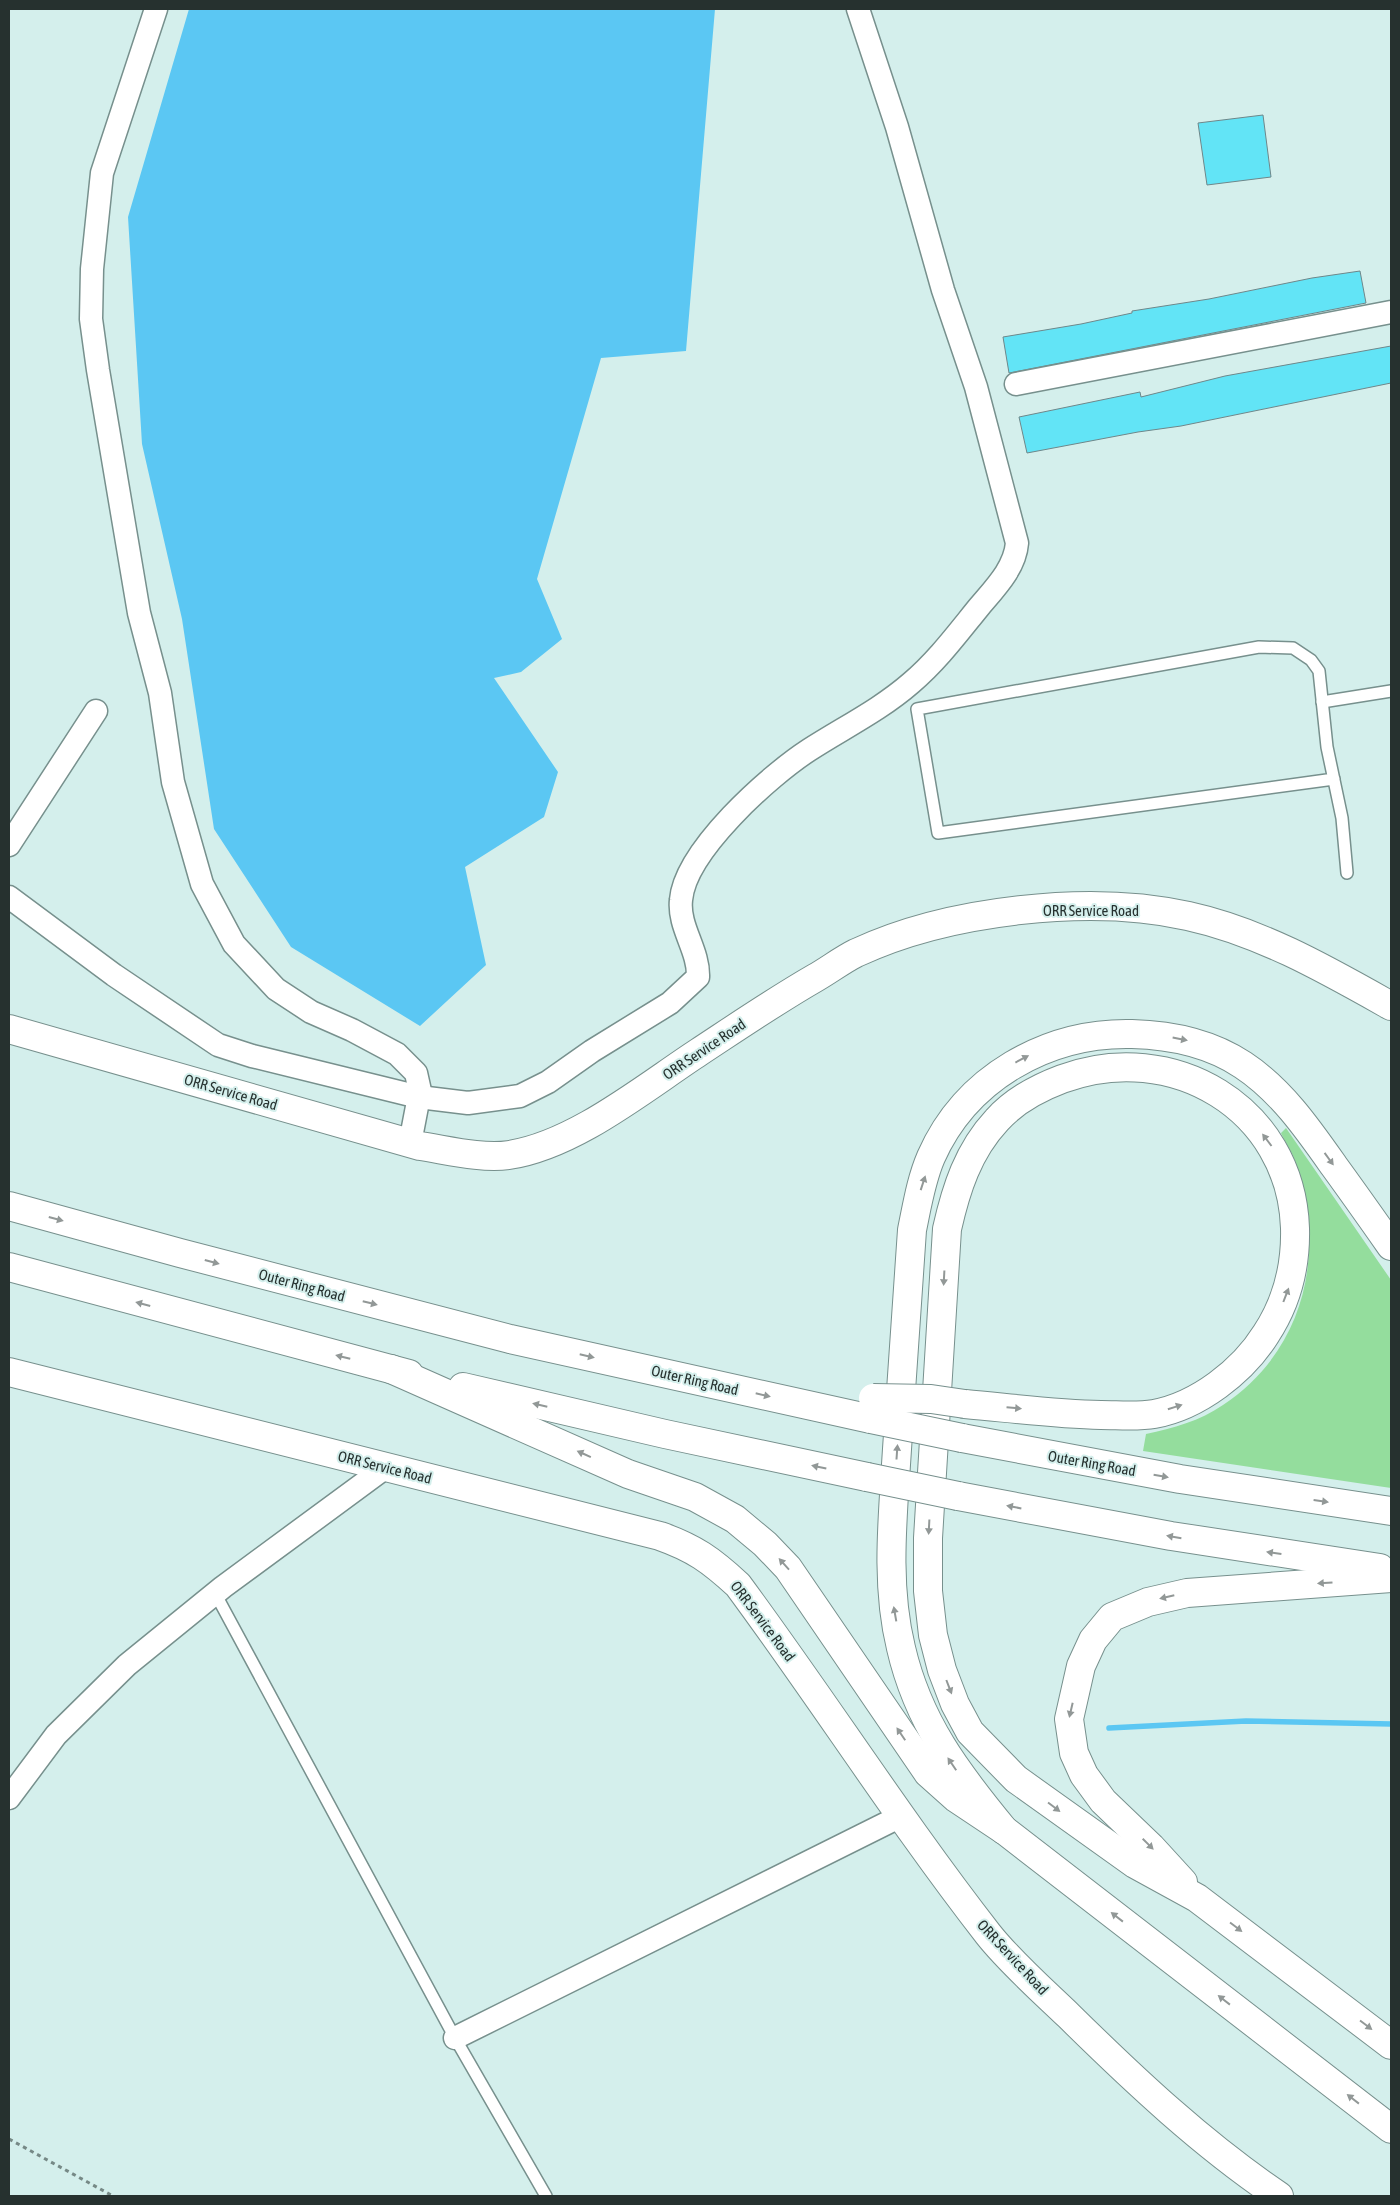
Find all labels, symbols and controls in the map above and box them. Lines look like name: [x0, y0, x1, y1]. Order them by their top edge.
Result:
street label: ORR Service Road: [1043, 902, 1139, 919]
street label: ORR Service Road: [659, 1015, 749, 1083]
one-way arrow: [1172, 1035, 1187, 1043]
one-way arrow: [1015, 1055, 1029, 1064]
street label: ORR Service Road: [183, 1071, 279, 1113]
one-way arrow: [1262, 1133, 1272, 1147]
one-way arrow: [1324, 1152, 1335, 1165]
one-way arrow: [919, 1175, 927, 1190]
one-way arrow: [48, 1215, 63, 1223]
one-way arrow: [205, 1258, 220, 1266]
street label: Outer Ring Road: [257, 1265, 347, 1305]
one-way arrow: [939, 1270, 947, 1286]
one-way arrow: [1282, 1288, 1290, 1303]
one-way arrow: [362, 1299, 377, 1307]
one-way arrow: [135, 1300, 150, 1308]
one-way arrow: [579, 1352, 594, 1360]
one-way arrow: [336, 1353, 351, 1361]
street label: Outer Ring Road: [650, 1362, 740, 1398]
one-way arrow: [755, 1391, 770, 1399]
one-way arrow: [532, 1401, 548, 1409]
one-way arrow: [1168, 1403, 1183, 1411]
one-way arrow: [1006, 1404, 1022, 1412]
one-way arrow: [894, 1443, 902, 1459]
street label: ORR Service Road: [336, 1447, 434, 1487]
street label: Outer Ring Road: [1047, 1447, 1137, 1479]
one-way arrow: [577, 1449, 591, 1457]
one-way arrow: [811, 1463, 826, 1471]
one-way arrow: [1153, 1472, 1169, 1480]
one-way arrow: [1313, 1497, 1329, 1505]
one-way arrow: [1006, 1503, 1022, 1511]
one-way arrow: [924, 1519, 932, 1535]
one-way arrow: [1166, 1532, 1182, 1540]
one-way arrow: [1265, 1548, 1281, 1556]
one-way arrow: [778, 1557, 789, 1570]
street label: ORR Service Road: [727, 1578, 799, 1664]
one-way arrow: [1317, 1580, 1333, 1588]
one-way arrow: [1160, 1593, 1175, 1601]
one-way arrow: [890, 1605, 898, 1621]
one-way arrow: [945, 1680, 953, 1694]
one-way arrow: [1067, 1702, 1075, 1717]
one-way arrow: [897, 1727, 906, 1741]
one-way arrow: [947, 1757, 957, 1771]
one-way arrow: [1047, 1802, 1061, 1812]
one-way arrow: [1142, 1838, 1154, 1850]
one-way arrow: [1110, 1912, 1124, 1922]
street label: ORR Service Road: [974, 1916, 1052, 1998]
one-way arrow: [1229, 1922, 1243, 1932]
one-way arrow: [1217, 1995, 1231, 2005]
one-way arrow: [1359, 2020, 1372, 2031]
one-way arrow: [1347, 2094, 1360, 2105]

